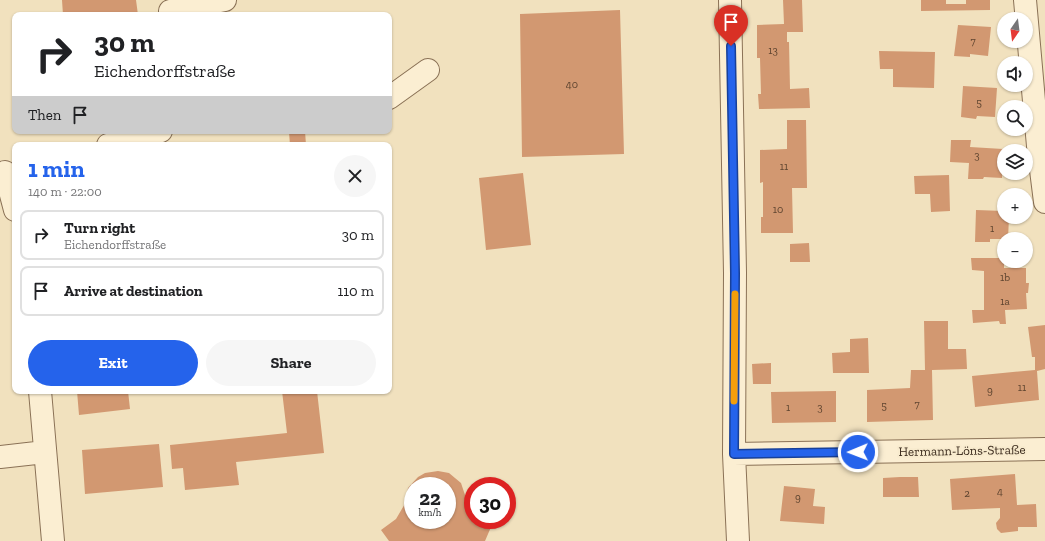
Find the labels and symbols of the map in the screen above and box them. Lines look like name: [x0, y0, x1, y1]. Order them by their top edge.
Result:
pin: [714, 5, 748, 46]
north arrow: [997, 12, 1033, 48]
house number: 7: [970, 35, 976, 48]
house number: 13: [768, 44, 778, 57]
house number: 40: [566, 78, 578, 91]
house number: 5: [976, 96, 982, 109]
house number: 3: [974, 149, 980, 162]
house number: 11: [780, 160, 789, 173]
house number: 10: [773, 203, 783, 216]
house number: 1: [990, 222, 995, 235]
house number: 1b: [1000, 271, 1010, 284]
house number: 1a: [1000, 295, 1010, 308]
house number: 11: [1018, 381, 1027, 394]
house number: 9: [987, 384, 993, 397]
house number: 7: [914, 398, 920, 411]
house number: 5: [881, 399, 887, 412]
house number: 1: [786, 401, 791, 414]
house number: 3: [817, 401, 823, 414]
position arrow: [837, 431, 879, 473]
street label: Hermann-Löns-Straße: [898, 442, 1026, 459]
speed limit sign: 30: [464, 477, 516, 529]
house number: 4: [997, 485, 1003, 498]
house number: 2: [964, 487, 970, 500]
house number: 9: [795, 491, 801, 504]

